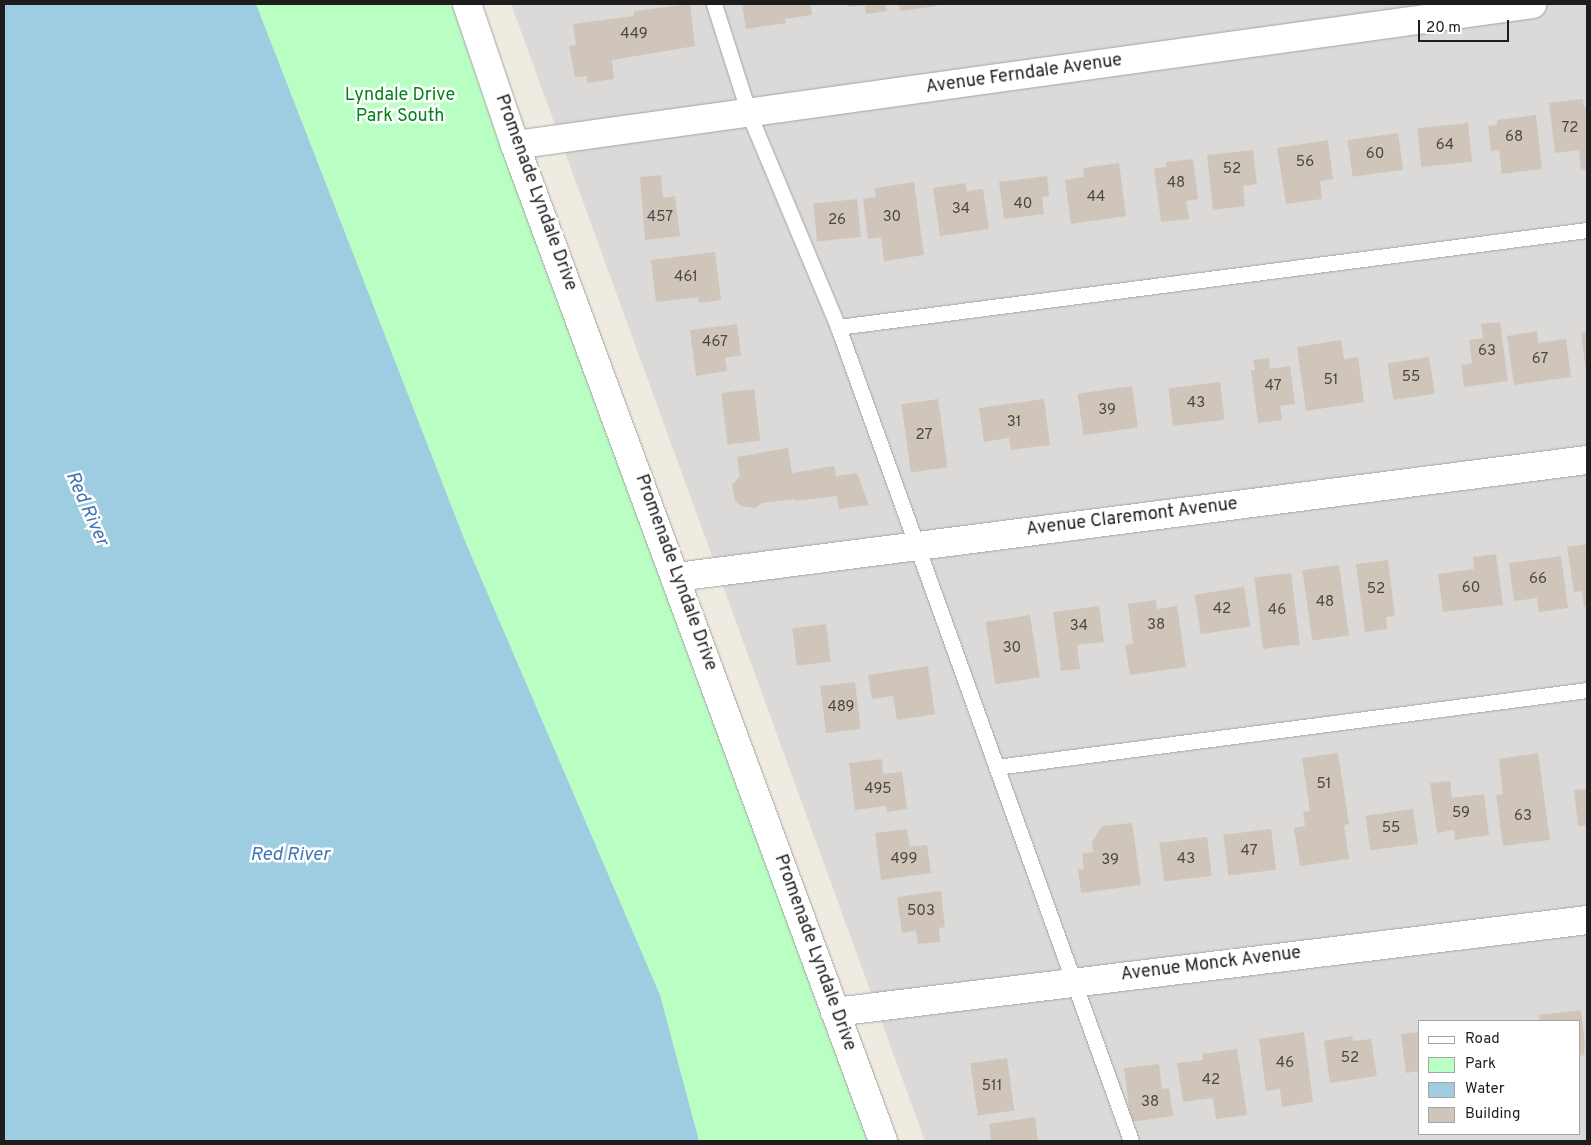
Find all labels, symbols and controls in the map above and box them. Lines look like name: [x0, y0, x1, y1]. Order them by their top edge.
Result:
scale bar: [1421, 10, 1512, 42]
text: 20 m: [1426, 19, 1461, 38]
house number: 449: [620, 26, 648, 44]
street label: Avenue Ferndale Avenue: [924, 50, 1124, 100]
park label: Lyndale Drive Park South: [345, 86, 455, 128]
street label: Promenade Lyndale Drive: [489, 92, 581, 294]
house number: 72: [1562, 120, 1578, 138]
house number: 68: [1505, 129, 1523, 147]
house number: 64: [1436, 137, 1454, 155]
house number: 60: [1366, 146, 1384, 164]
house number: 56: [1296, 154, 1314, 172]
house number: 52: [1223, 161, 1241, 179]
house number: 48: [1167, 175, 1185, 193]
house number: 44: [1087, 189, 1105, 207]
house number: 40: [1014, 196, 1032, 214]
house number: 34: [952, 201, 970, 219]
house number: 457: [647, 209, 673, 227]
house number: 30: [883, 209, 901, 227]
house number: 26: [828, 212, 846, 230]
house number: 461: [674, 269, 698, 287]
house number: 467: [702, 334, 728, 352]
house number: 63: [1478, 343, 1496, 361]
house number: 67: [1532, 351, 1548, 369]
house number: 55: [1402, 369, 1420, 387]
house number: 51: [1324, 372, 1338, 390]
house number: 47: [1265, 378, 1281, 396]
house number: 43: [1187, 395, 1205, 413]
house number: 39: [1098, 402, 1116, 420]
house number: 31: [1007, 414, 1021, 432]
house number: 27: [916, 427, 932, 445]
water label: Red River: [59, 468, 113, 550]
street label: Promenade Lyndale Drive: [629, 472, 721, 674]
street label: Avenue Claremont Avenue: [1025, 494, 1239, 542]
house number: 66: [1529, 571, 1547, 589]
house number: 60: [1462, 580, 1480, 598]
house number: 52: [1367, 581, 1385, 599]
house number: 48: [1316, 594, 1334, 612]
house number: 42: [1213, 601, 1231, 619]
house number: 46: [1268, 602, 1286, 620]
house number: 38: [1147, 617, 1165, 635]
house number: 34: [1070, 618, 1088, 636]
house number: 30: [1003, 640, 1021, 658]
house number: 489: [827, 699, 855, 717]
house number: 51: [1317, 776, 1331, 794]
house number: 495: [864, 781, 892, 799]
house number: 59: [1452, 805, 1470, 823]
house number: 63: [1514, 808, 1532, 826]
house number: 55: [1382, 820, 1400, 838]
house number: 47: [1241, 843, 1257, 861]
water label: Red River: [250, 845, 330, 867]
house number: 499: [891, 851, 917, 869]
house number: 43: [1177, 851, 1195, 869]
street label: Promenade Lyndale Drive: [768, 852, 860, 1054]
house number: 39: [1101, 852, 1119, 870]
house number: 503: [907, 903, 935, 921]
street label: Avenue Monck Avenue: [1119, 943, 1303, 987]
legend: [1418, 1020, 1581, 1135]
text: Road: [1465, 1030, 1500, 1049]
house number: 52: [1341, 1050, 1359, 1068]
house number: 46: [1276, 1055, 1294, 1073]
text: Park: [1465, 1055, 1496, 1074]
house number: 42: [1202, 1072, 1220, 1090]
house number: 511: [982, 1078, 1002, 1096]
text: Water: [1465, 1080, 1504, 1099]
house number: 38: [1141, 1094, 1159, 1112]
text: Building: [1465, 1105, 1520, 1124]

